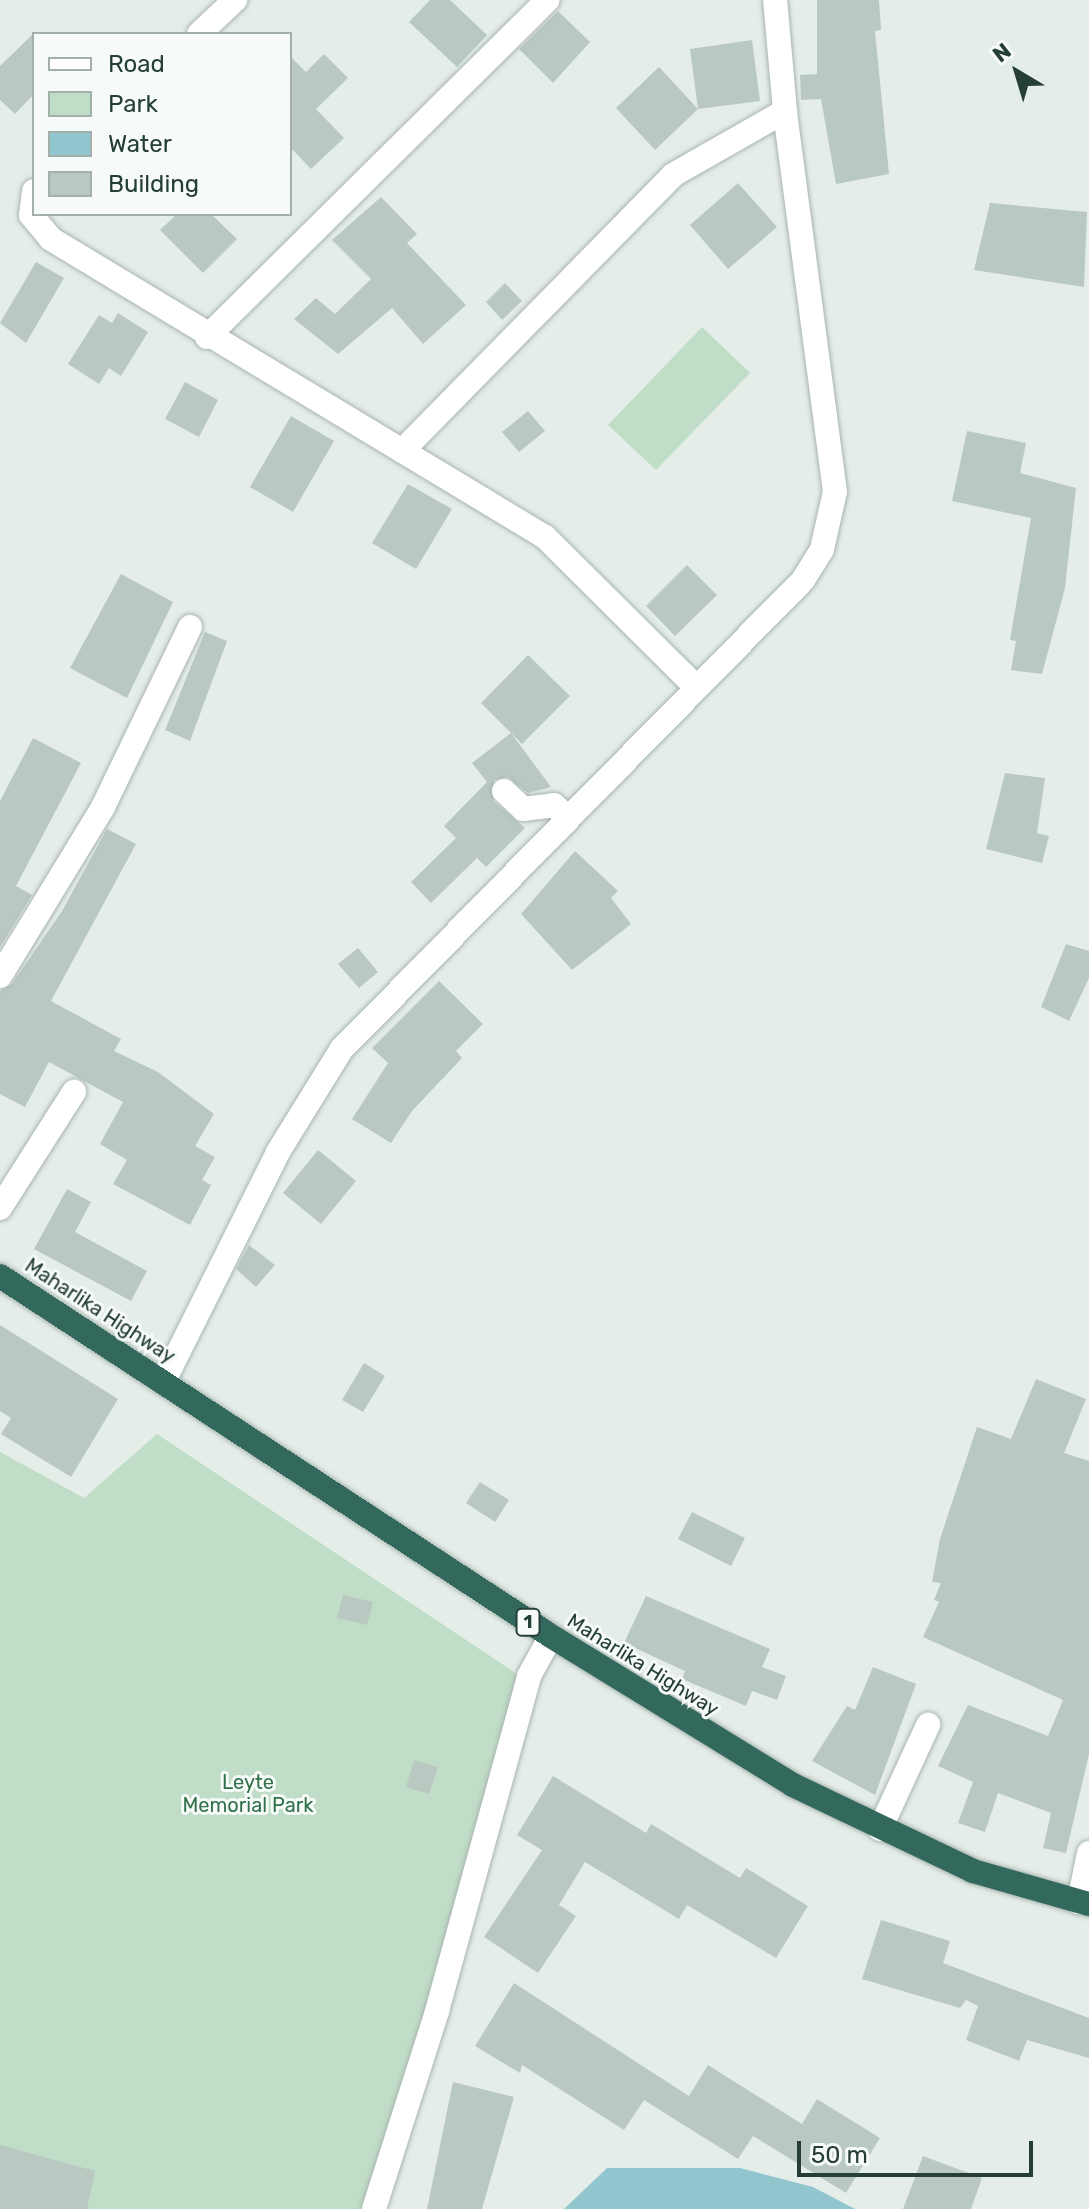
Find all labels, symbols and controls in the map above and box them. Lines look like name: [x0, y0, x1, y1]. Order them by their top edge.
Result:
legend: [32, 32, 292, 216]
north arrow: [977, 32, 1057, 112]
text: N: [987, 37, 1016, 68]
text: Road: [108, 50, 165, 78]
text: Park: [108, 90, 158, 118]
text: Water: [108, 130, 172, 158]
text: Building: [108, 170, 199, 198]
street label: Maharlika Highway: [20, 1254, 180, 1368]
road number: 1: [514, 1608, 542, 1636]
street label: Maharlika Highway: [563, 1609, 723, 1721]
park label: Leyte Memorial Park: [182, 1771, 314, 1818]
scale bar: [801, 2125, 1037, 2175]
text: 50 m: [811, 2141, 868, 2169]

